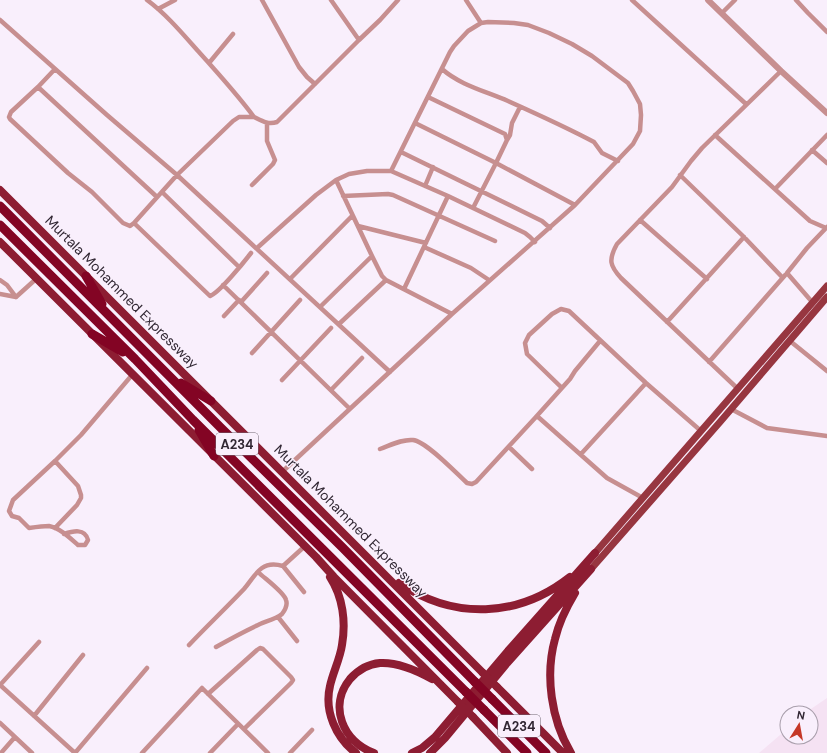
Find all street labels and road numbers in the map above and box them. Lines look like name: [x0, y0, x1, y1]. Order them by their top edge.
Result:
street label: Murtala Mohammed Expressway: [42, 212, 203, 373]
road number: A234: [216, 433, 258, 455]
street label: Murtala Mohammed Expressway: [271, 441, 432, 602]
road number: A234: [498, 715, 540, 737]

